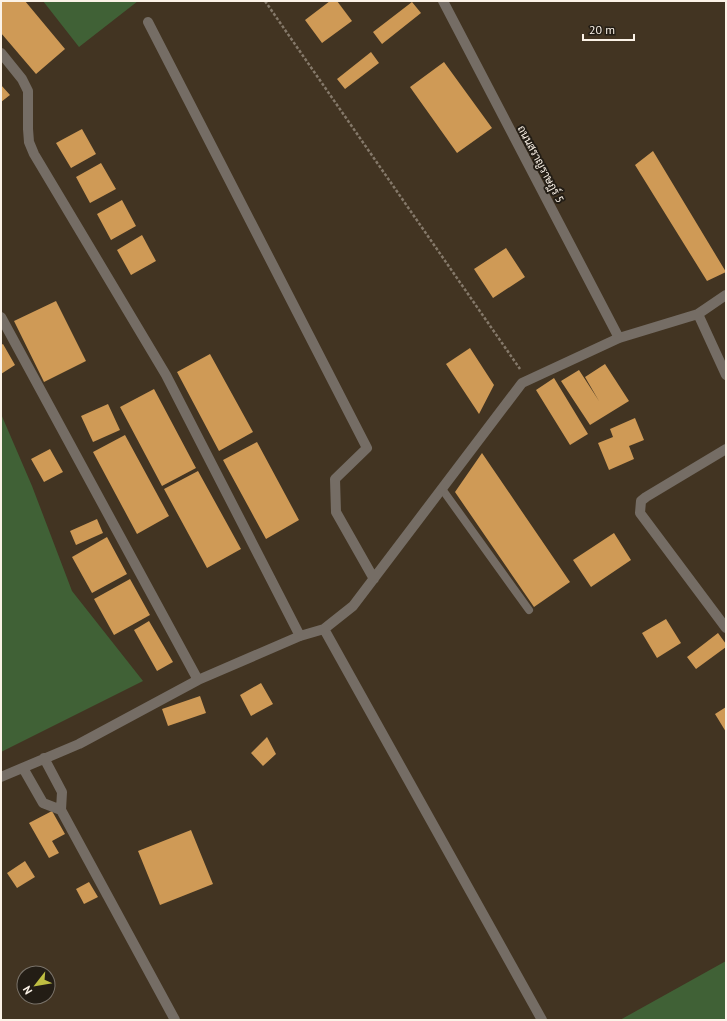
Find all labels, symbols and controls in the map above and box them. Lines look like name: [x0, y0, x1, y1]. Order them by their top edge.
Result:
scale bar: [583, 16, 634, 42]
text: 20 m: [589, 22, 615, 37]
street label: ถนนสราญราษฎร์ 5: [514, 122, 568, 206]
north arrow: [16, 965, 56, 1005]
text: N: [20, 983, 35, 997]

